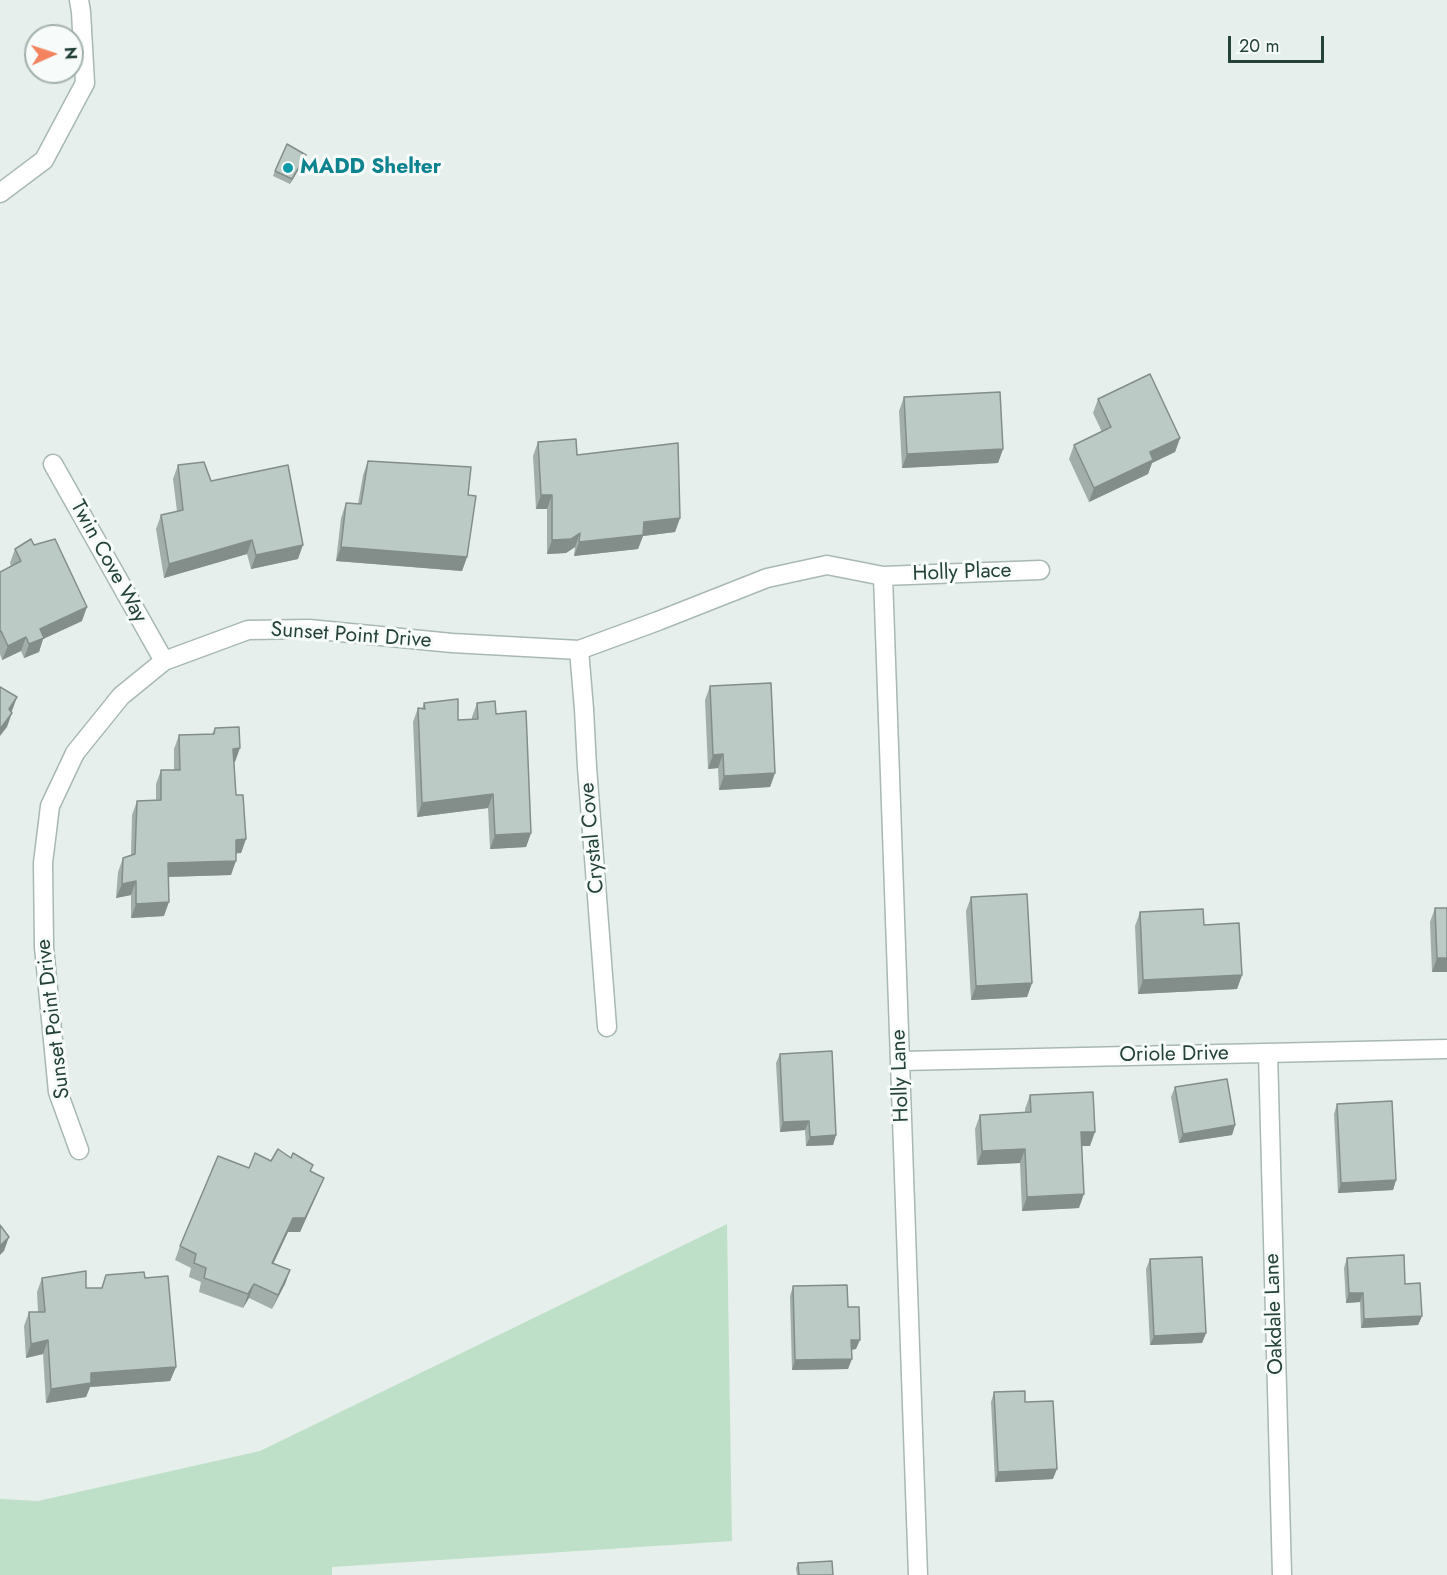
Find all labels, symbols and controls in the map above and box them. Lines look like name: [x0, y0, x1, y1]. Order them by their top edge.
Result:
north arrow: [24, 24, 84, 84]
scale bar: [1231, 24, 1327, 62]
text: 20 m: [1239, 33, 1279, 59]
text: N: [59, 46, 82, 60]
place label: MADD Shelter: [300, 155, 441, 181]
marker: MADD Shelter: [281, 161, 295, 175]
street label: Twin Cove Way: [64, 497, 152, 627]
street label: Holly Place: [912, 559, 1012, 587]
street label: Sunset Point Drive: [270, 618, 432, 654]
street label: Crystal Cove: [576, 781, 610, 895]
street label: Sunset Point Drive: [32, 938, 76, 1100]
street label: Holly Lane: [887, 1029, 915, 1123]
street label: Oriole Drive: [1119, 1041, 1229, 1069]
street label: Oakdale Lane: [1260, 1253, 1290, 1375]

